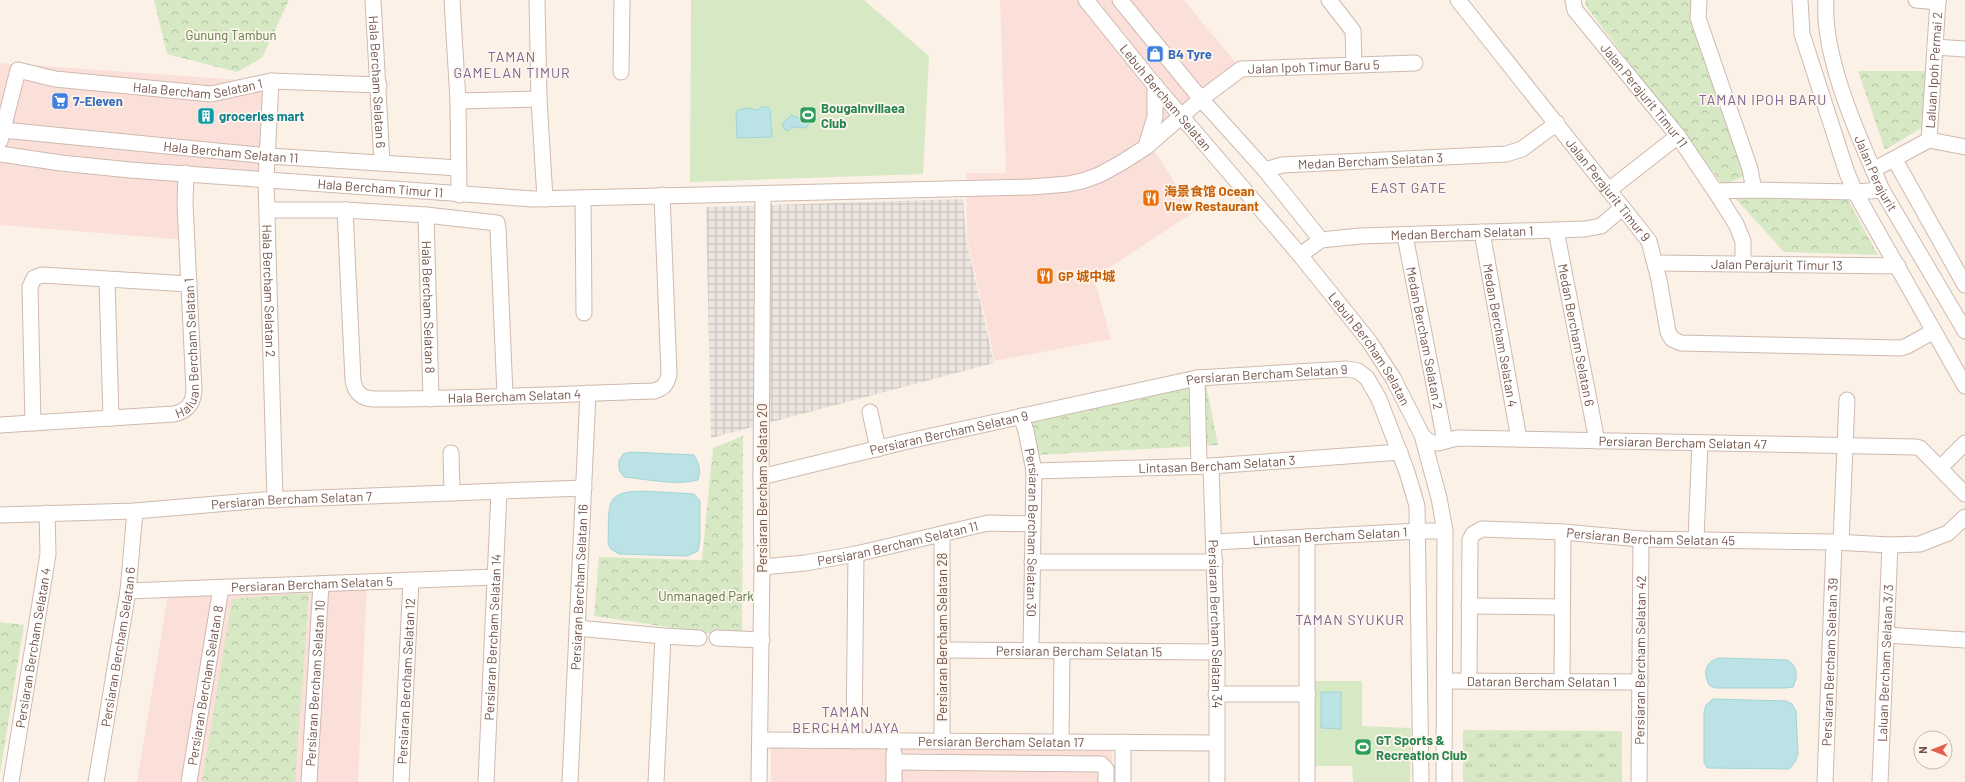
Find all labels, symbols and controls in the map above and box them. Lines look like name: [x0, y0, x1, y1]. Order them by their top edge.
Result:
street label: Laluan Ipoh Permai 2: [1922, 11, 1945, 129]
street label: Hala Bercham Selatan 6: [366, 15, 389, 149]
park label: Gunung Tambun: [185, 27, 277, 43]
street label: Jalan Perajurit Timur 11: [1597, 40, 1691, 150]
street label: Lebuh Bercham Selatan: [1117, 41, 1215, 154]
shop icon: B4 Tyre: [1145, 44, 1165, 64]
place label: B4 Tyre: [1168, 46, 1212, 62]
district label: TAMAN GAMELAN TIMUR: [453, 48, 571, 81]
street label: Jalan Ipoh Timur Baru 5: [1247, 56, 1380, 77]
street label: Hala Bercham Selatan 1: [132, 75, 264, 102]
supermarket icon: 7-Eleven: [50, 91, 70, 111]
district label: TAMAN IPOH BARU: [1699, 91, 1827, 108]
place label: 7-Eleven: [73, 93, 123, 109]
place label: Bougainvillaea Club: [821, 100, 905, 131]
sports icon: Bougainvillaea Club: [798, 105, 818, 125]
building icon: groceries mart: [196, 106, 216, 126]
place label: groceries mart: [219, 108, 304, 124]
street label: Jalan Perajurit: [1851, 133, 1901, 214]
street label: Jalan Perajurit Timur 9: [1563, 135, 1654, 244]
street label: Hala Bercham Selatan 11: [163, 138, 299, 166]
street label: Medan Bercham Selatan 3: [1298, 149, 1443, 172]
street label: Hala Bercham Timur 11: [317, 176, 444, 201]
district label: EAST GATE: [1371, 179, 1447, 196]
place label: 海景食馆 Ocean View Restaurant: [1164, 183, 1259, 214]
restaurant icon: 海景食馆 Ocean View Restaurant: [1141, 188, 1161, 208]
street label: Medan Bercham Selatan 1: [1390, 223, 1534, 243]
street label: Hala Bercham Selatan 2: [259, 224, 279, 358]
street label: Hala Bercham Selatan 8: [419, 240, 438, 374]
street label: Jalan Perajurit Timur 13: [1711, 256, 1843, 273]
street label: Medan Bercham Selatan 4: [1480, 262, 1521, 408]
street label: Medan Bercham Selatan 6: [1555, 262, 1598, 408]
street label: Medan Bercham Selatan 2: [1403, 265, 1447, 411]
restaurant icon: GP 城中城: [1035, 266, 1055, 286]
place label: GP 城中城: [1058, 268, 1115, 284]
street label: Haluan Bercham Selatan 1: [173, 278, 202, 421]
street label: Lebuh Bercham Selatan: [1325, 289, 1414, 408]
street label: Persiaran Bercham Selatan 9: [1184, 361, 1348, 388]
street label: Hala Bercham Selatan 4: [448, 386, 581, 406]
street label: Persiaran Bercham Selatan 20: [754, 403, 770, 573]
street label: Persiaran Bercham Selatan 9: [868, 407, 1029, 458]
street label: Persiaran Bercham Selatan 47: [1599, 433, 1767, 452]
street label: Persiaran Bercham Selatan 30: [1022, 447, 1042, 617]
street label: Lintasan Bercham Selatan 3: [1138, 452, 1296, 476]
street label: Persiaran Bercham Selatan 7: [210, 488, 372, 512]
street label: Persiaran Bercham Selatan 16: [567, 503, 591, 671]
street label: Persiaran Bercham Selatan 11: [816, 518, 980, 569]
street label: Lintasan Bercham Selatan 1: [1252, 524, 1408, 548]
street label: Persiaran Bercham Selatan 45: [1566, 524, 1736, 548]
street label: Persiaran Bercham Selatan 34: [1205, 539, 1225, 708]
street label: Persiaran Bercham Selatan 14: [481, 553, 504, 721]
street label: Persiaran Bercham Selatan 28: [934, 553, 950, 721]
street label: Persiaran Bercham Selatan 4: [12, 566, 54, 729]
street label: Persiaran Bercham Selatan 6: [97, 566, 138, 728]
street label: Persiaran Bercham Selatan 5: [231, 573, 393, 595]
street label: Persiaran Bercham Selatan 42: [1631, 575, 1649, 745]
street label: Persiaran Bercham Selatan 39: [1818, 578, 1841, 747]
street label: Laluan Bercham Selatan 3/3: [1874, 584, 1896, 742]
park label: Unmanaged Park: [658, 588, 754, 604]
street label: Persiaran Bercham Selatan 12: [394, 597, 418, 765]
street label: Persiaran Bercham Selatan 10: [302, 599, 328, 767]
street label: Persiaran Bercham Selatan 8: [184, 604, 226, 766]
district label: TAMAN SYUKUR: [1295, 611, 1405, 628]
street label: Persiaran Bercham Selatan 15: [996, 642, 1163, 660]
street label: Dataran Bercham Selatan 1: [1467, 673, 1617, 690]
district label: TAMAN BERCHAM JAYA: [792, 703, 900, 736]
north arrow: [1913, 730, 1953, 770]
place label: GT Sports & Recreation Club: [1376, 732, 1467, 763]
street label: Persiaran Bercham Selatan 17: [918, 733, 1084, 750]
sports icon: GT Sports & Recreation Club: [1353, 737, 1373, 757]
text: N: [1916, 746, 1929, 754]

